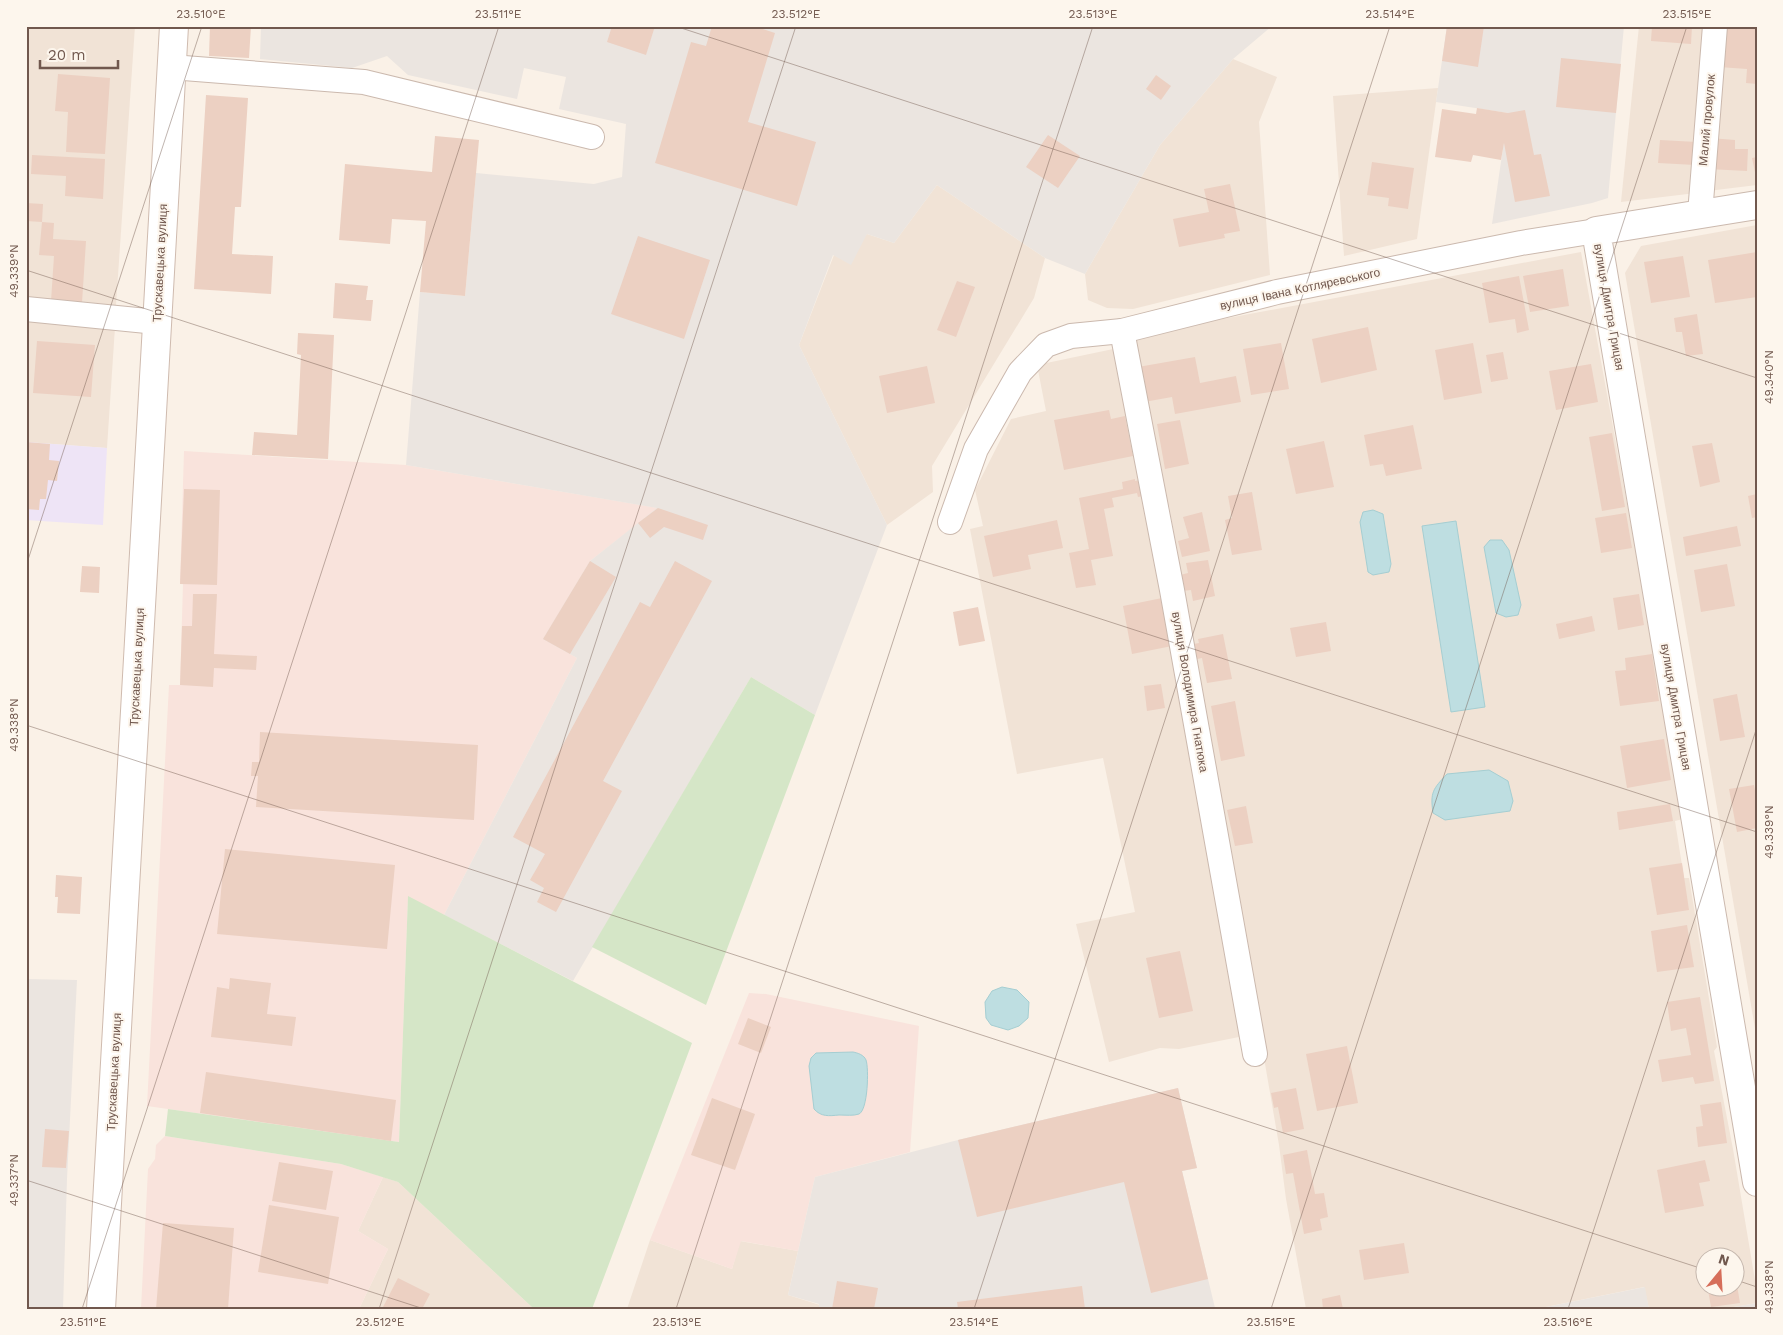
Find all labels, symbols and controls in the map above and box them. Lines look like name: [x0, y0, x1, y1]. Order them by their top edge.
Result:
text: 23.510°E: [176, 7, 226, 21]
text: 23.511°E: [475, 7, 522, 21]
text: 23.512°E: [771, 7, 821, 21]
text: 23.513°E: [1068, 7, 1118, 21]
text: 23.514°E: [1365, 7, 1415, 21]
text: 23.515°E: [1662, 7, 1712, 21]
scale bar: [40, 38, 118, 70]
text: 20 m: [48, 46, 86, 64]
street label: Малий провулок: [1696, 73, 1718, 166]
street label: Трускавецька вулиця: [150, 203, 170, 323]
street label: вулиця Дмитра Грицая: [1591, 243, 1627, 371]
text: 49.339°N: [7, 244, 21, 298]
street label: вулиця Івана Котляревського: [1219, 265, 1382, 313]
text: 49.340°N: [1762, 350, 1776, 404]
street label: Трускавецька вулиця: [127, 607, 147, 727]
street label: вулиця Володимира Гнатюка: [1169, 611, 1211, 774]
street label: вулиця Дмитра Грицая: [1658, 643, 1694, 771]
text: 49.338°N: [7, 698, 21, 752]
text: 49.339°N: [1762, 805, 1776, 859]
street label: Трускавецька вулиця: [104, 1012, 124, 1132]
text: 49.337°N: [7, 1154, 21, 1206]
north arrow: [1696, 1248, 1746, 1298]
text: N: [1717, 1250, 1731, 1269]
text: 49.338°N: [1762, 1260, 1776, 1314]
text: 23.511°E: [60, 1315, 107, 1329]
text: 23.512°E: [355, 1315, 405, 1329]
text: 23.513°E: [652, 1315, 702, 1329]
text: 23.514°E: [949, 1315, 999, 1329]
text: 23.515°E: [1246, 1315, 1296, 1329]
text: 23.516°E: [1543, 1315, 1593, 1329]

